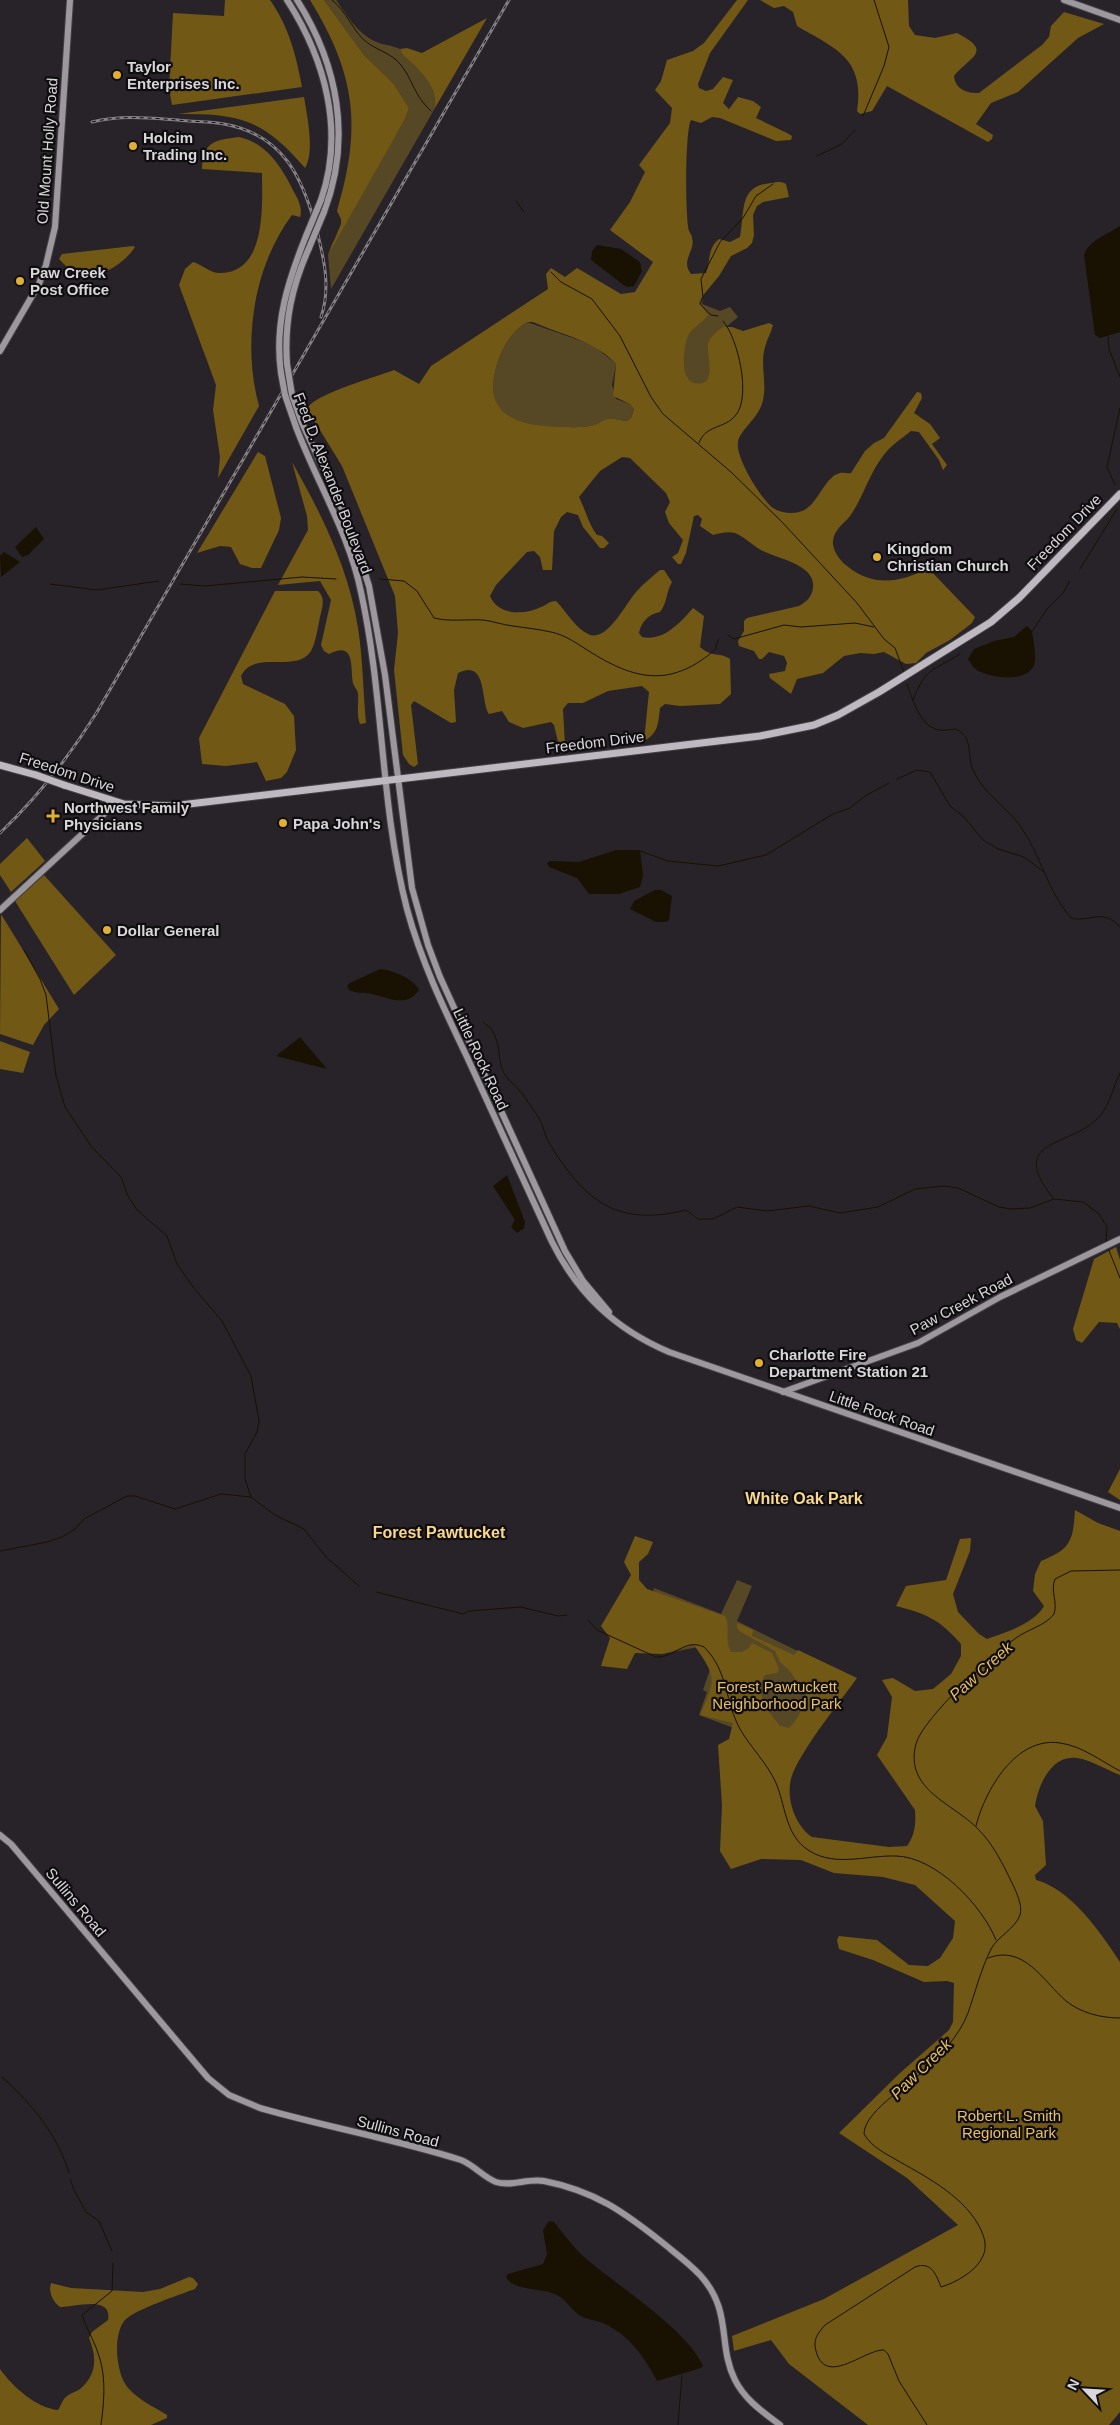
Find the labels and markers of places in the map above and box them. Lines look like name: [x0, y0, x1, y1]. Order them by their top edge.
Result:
place label: Taylor Enterprises Inc.: [127, 58, 240, 92]
marker: Taylor Enterprises Inc.: [111, 69, 123, 81]
place label: Holcim Trading Inc.: [143, 129, 227, 163]
marker: Holcim Trading Inc.: [127, 140, 139, 152]
place label: Paw Creek Post Office: [30, 264, 109, 298]
marker: Paw Creek Post Office: [14, 275, 26, 287]
place label: Kingdom Christian Church: [887, 540, 1009, 574]
marker: Kingdom Christian Church: [871, 551, 883, 563]
place label: Northwest Family Physicians: [64, 799, 190, 833]
marker: Northwest Family Physicians: [46, 809, 60, 823]
place label: Papa John's: [293, 815, 381, 832]
marker: Papa John's: [277, 817, 289, 829]
place label: Dollar General: [117, 922, 220, 939]
marker: Dollar General: [101, 924, 113, 936]
place label: Charlotte Fire Department Station 21: [769, 1346, 928, 1380]
marker: Charlotte Fire Department Station 21: [753, 1357, 765, 1369]

